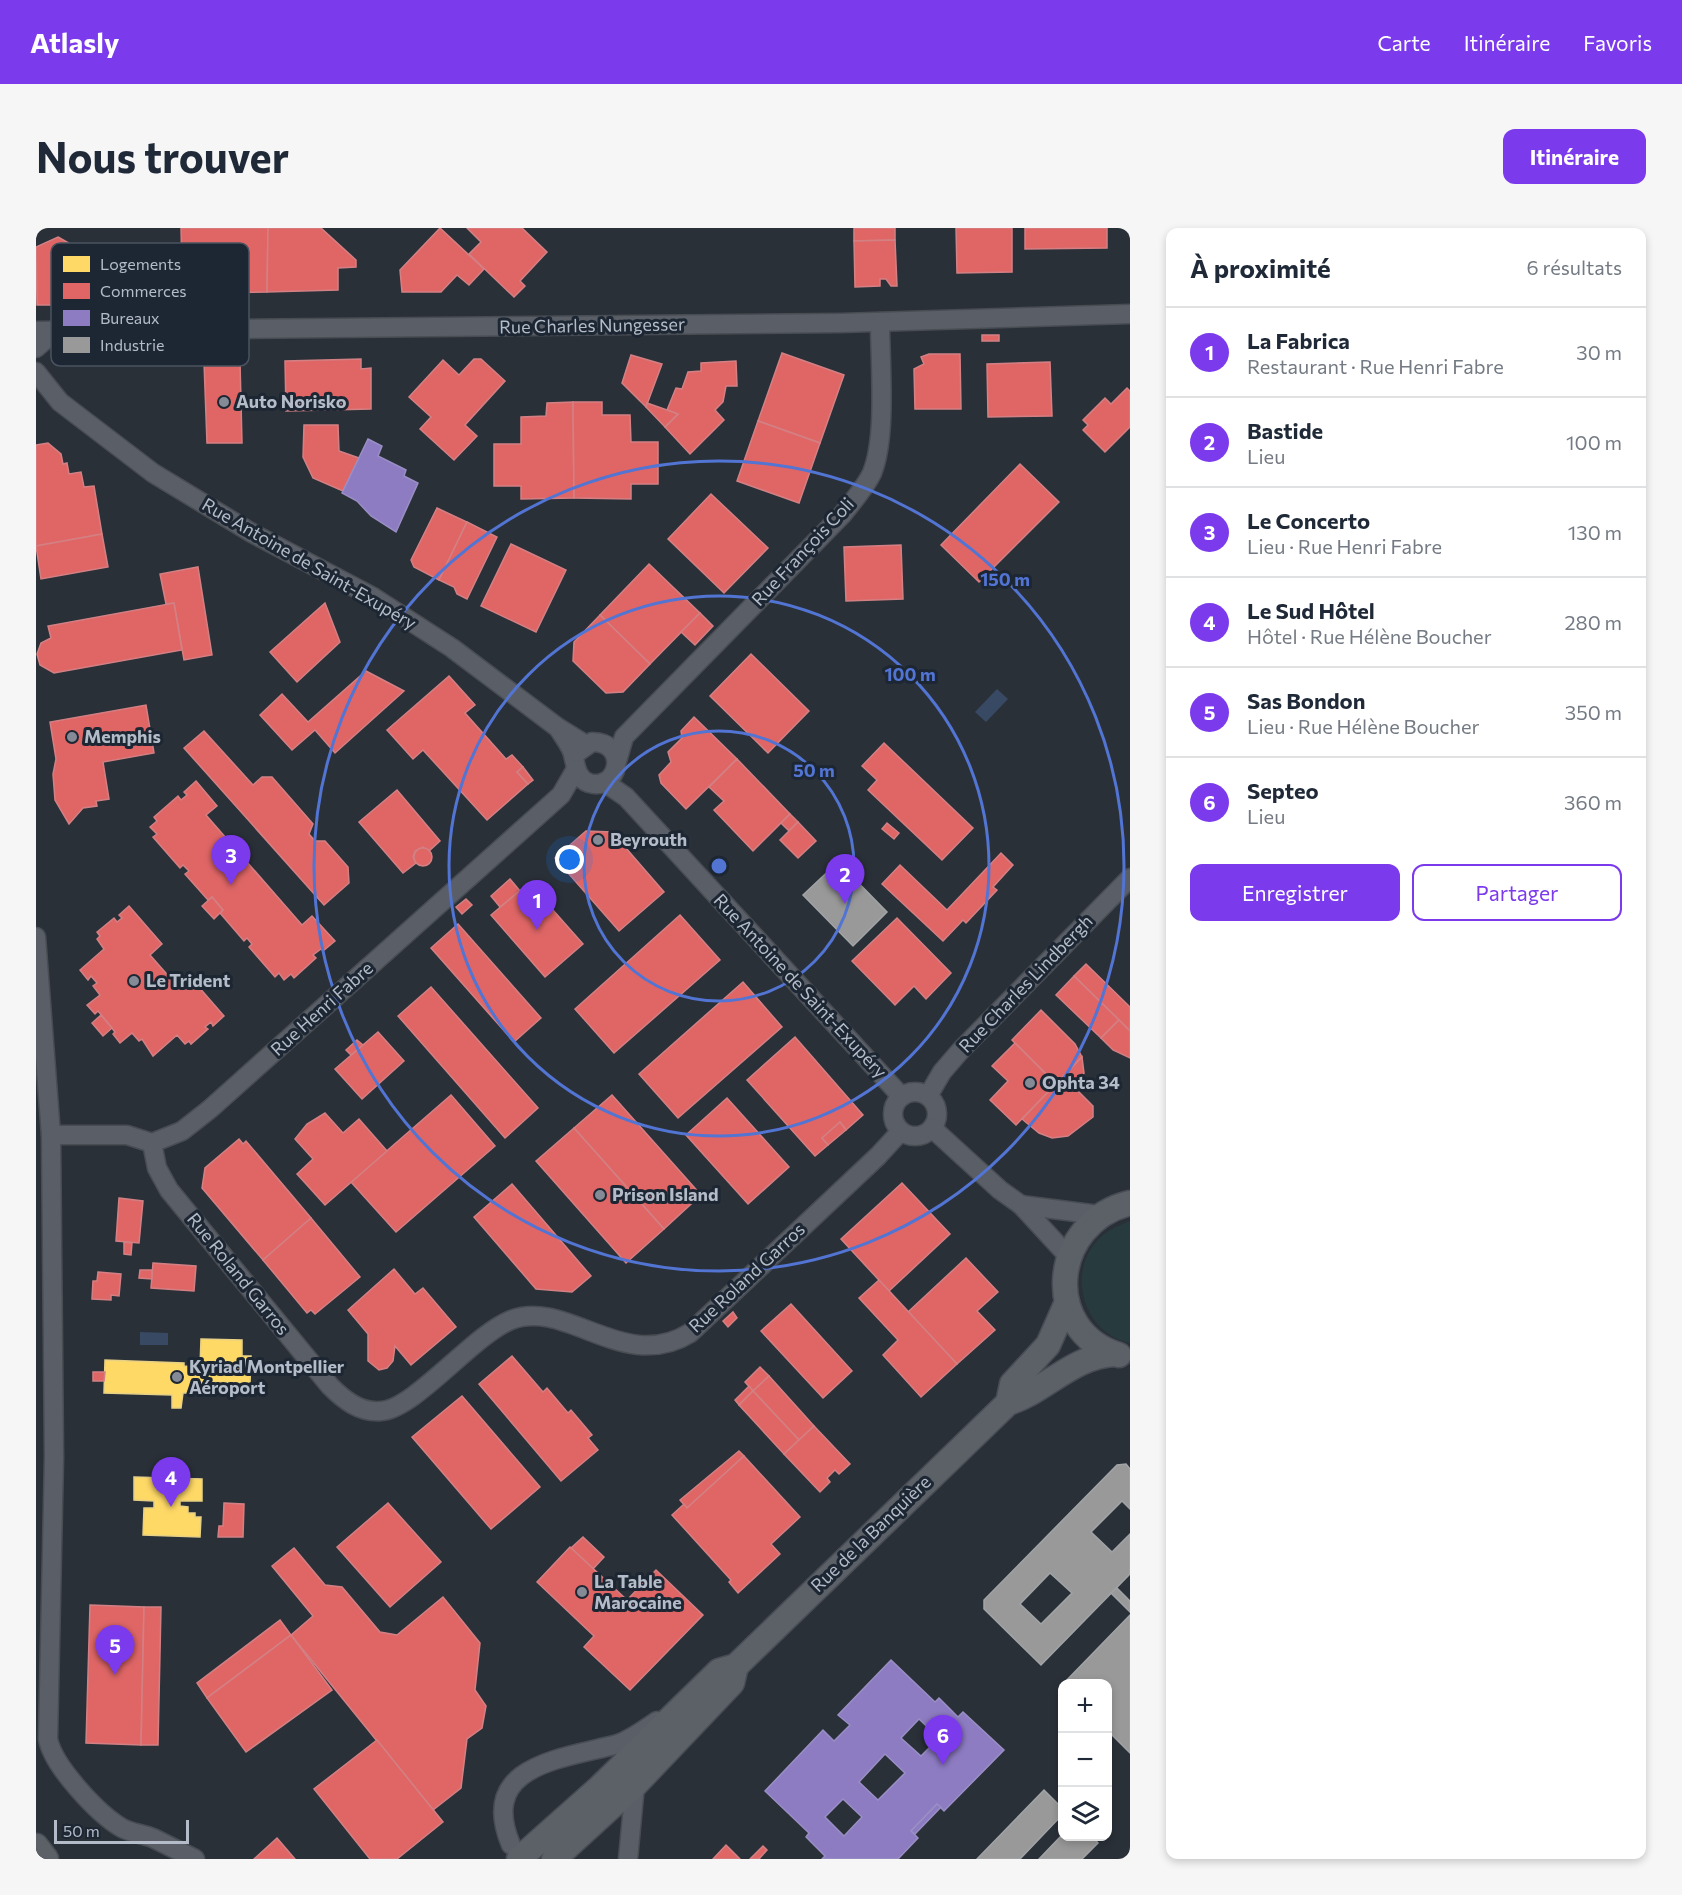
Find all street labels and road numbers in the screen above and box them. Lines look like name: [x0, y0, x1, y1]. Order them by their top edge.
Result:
street label: Rue Charles Nungesser: [499, 312, 685, 338]
street label: Rue Antoine de Saint-Exupéry: [198, 493, 421, 634]
street label: Rue François Coli: [746, 493, 858, 610]
street label: Rue Antoine de Saint-Exupéry: [710, 889, 892, 1082]
street label: Rue Charles Lindbergh: [954, 910, 1097, 1057]
street label: Rue Henri Fabre: [266, 957, 377, 1060]
street label: Rue Roland Garros: [183, 1208, 295, 1339]
street label: Rue Roland Garros: [684, 1218, 809, 1337]
street label: Rue de la Banquière: [806, 1470, 935, 1596]

